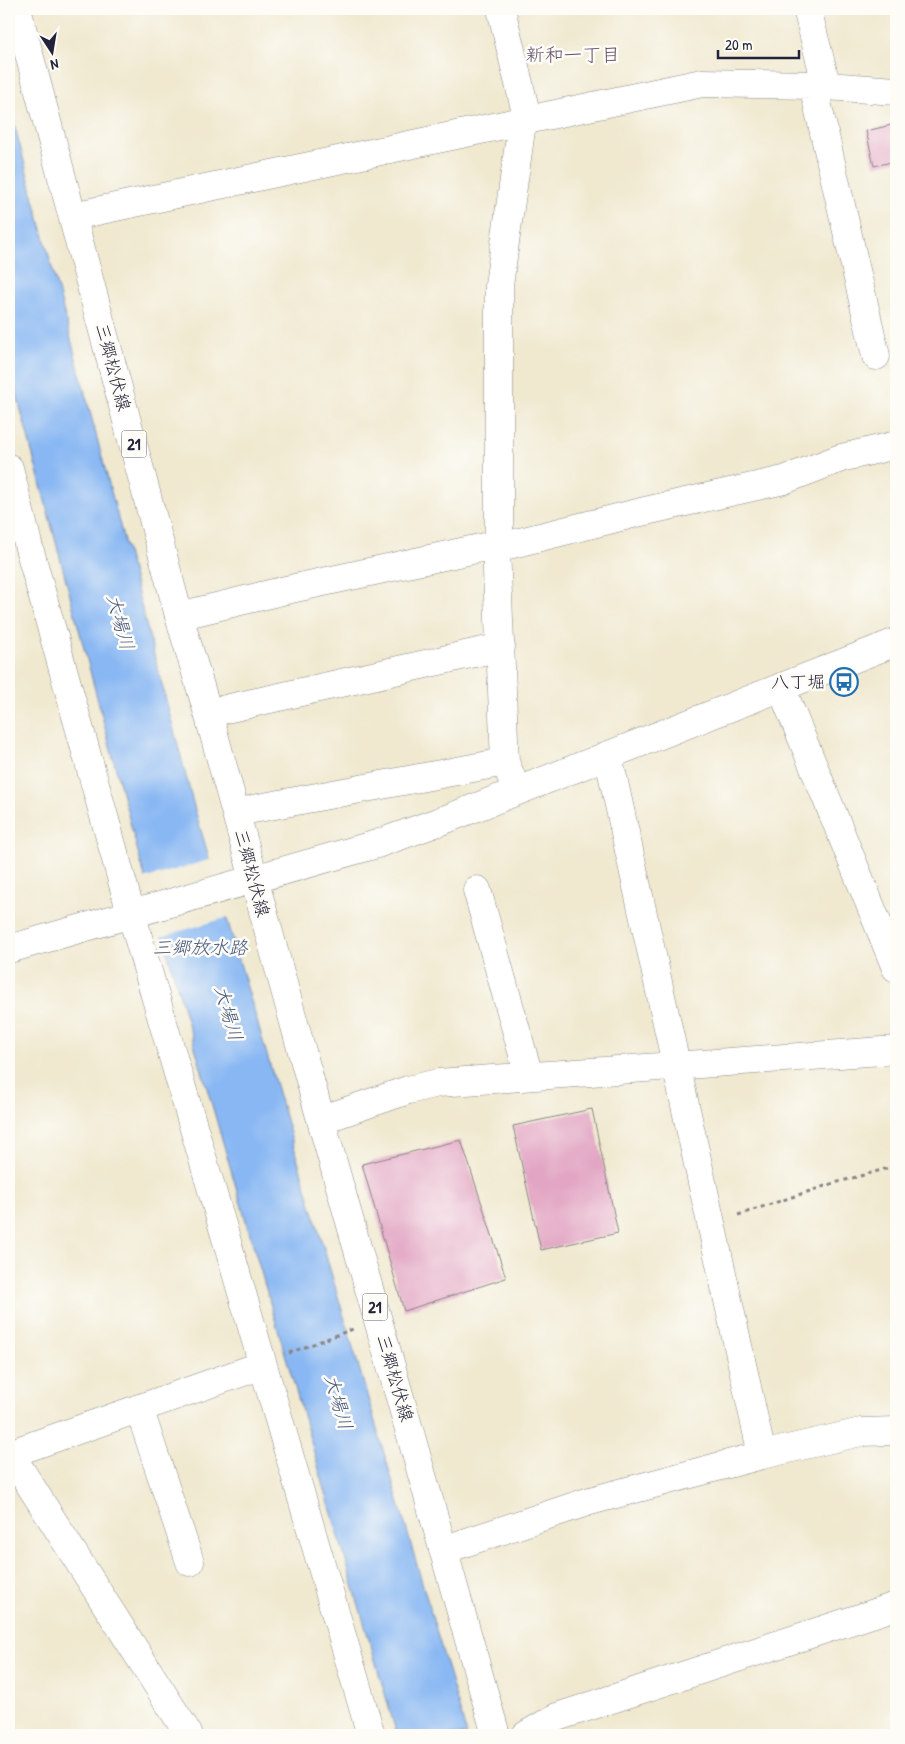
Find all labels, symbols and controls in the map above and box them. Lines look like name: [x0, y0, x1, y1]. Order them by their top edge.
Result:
north arrow: [28, 28, 78, 78]
scale bar: [718, 28, 799, 60]
text: 20 m: [725, 34, 752, 55]
district label: 新和一丁目: [525, 41, 621, 67]
text: N: [49, 55, 60, 75]
street label: 三郷松伏線: [90, 320, 137, 414]
road number: 21: [122, 430, 146, 458]
water label: 大場川: [101, 591, 141, 653]
bus stop icon: 八丁堀: [829, 667, 859, 697]
place label: 八丁堀: [771, 669, 825, 694]
street label: 三郷松伏線: [229, 826, 276, 920]
water label: 三郷放水路: [152, 934, 248, 960]
water label: 大場川: [209, 982, 249, 1044]
road number: 21: [362, 1294, 388, 1320]
street label: 三郷松伏線: [371, 1331, 420, 1425]
water label: 大場川: [319, 1371, 359, 1433]

